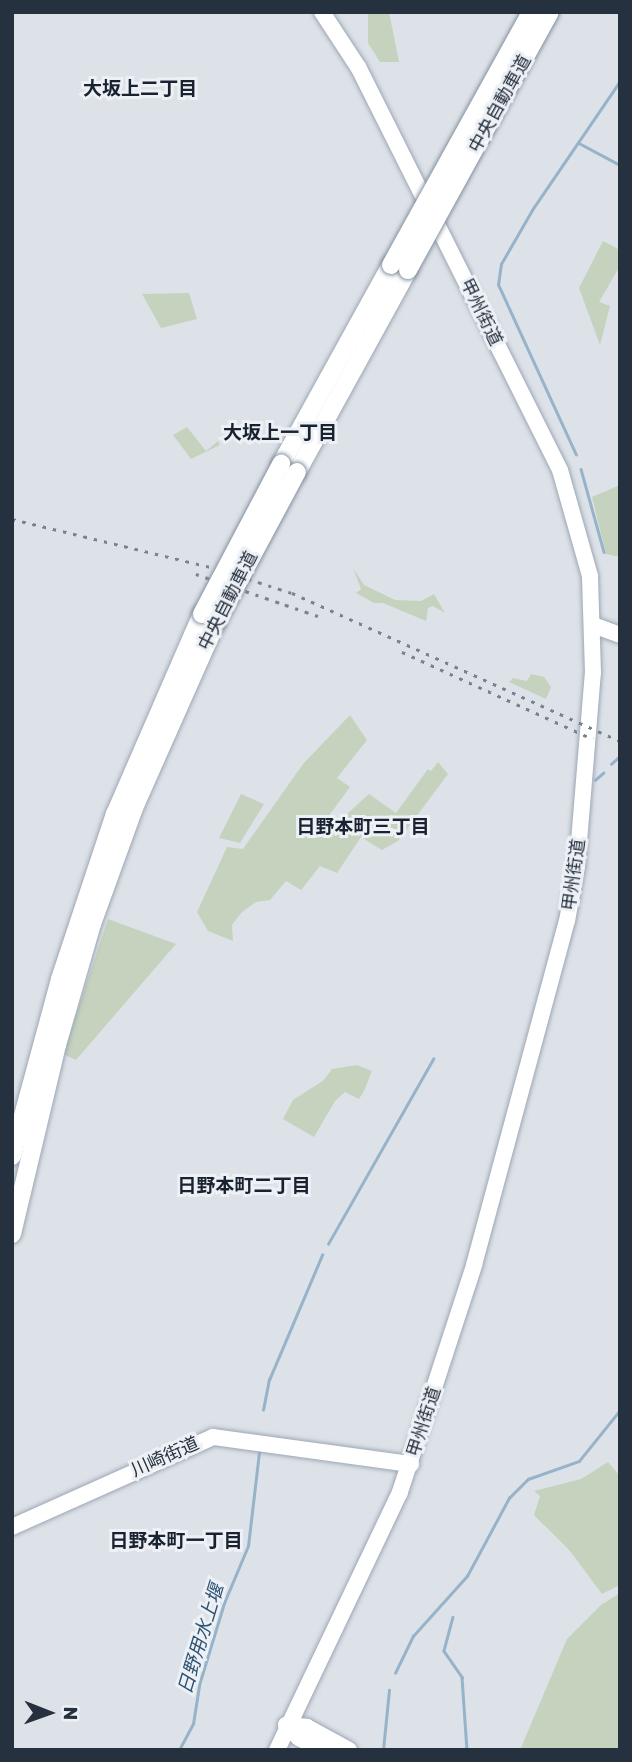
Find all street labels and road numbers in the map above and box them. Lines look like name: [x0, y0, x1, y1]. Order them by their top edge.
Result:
street label: 中央自動車道: [464, 52, 536, 156]
street label: 甲州街道: [456, 275, 506, 349]
street label: 中央自動車道: [194, 548, 262, 654]
street label: 甲州街道: [558, 838, 590, 912]
street label: 甲州街道: [403, 1384, 445, 1460]
street label: 川崎街道: [128, 1432, 202, 1482]

